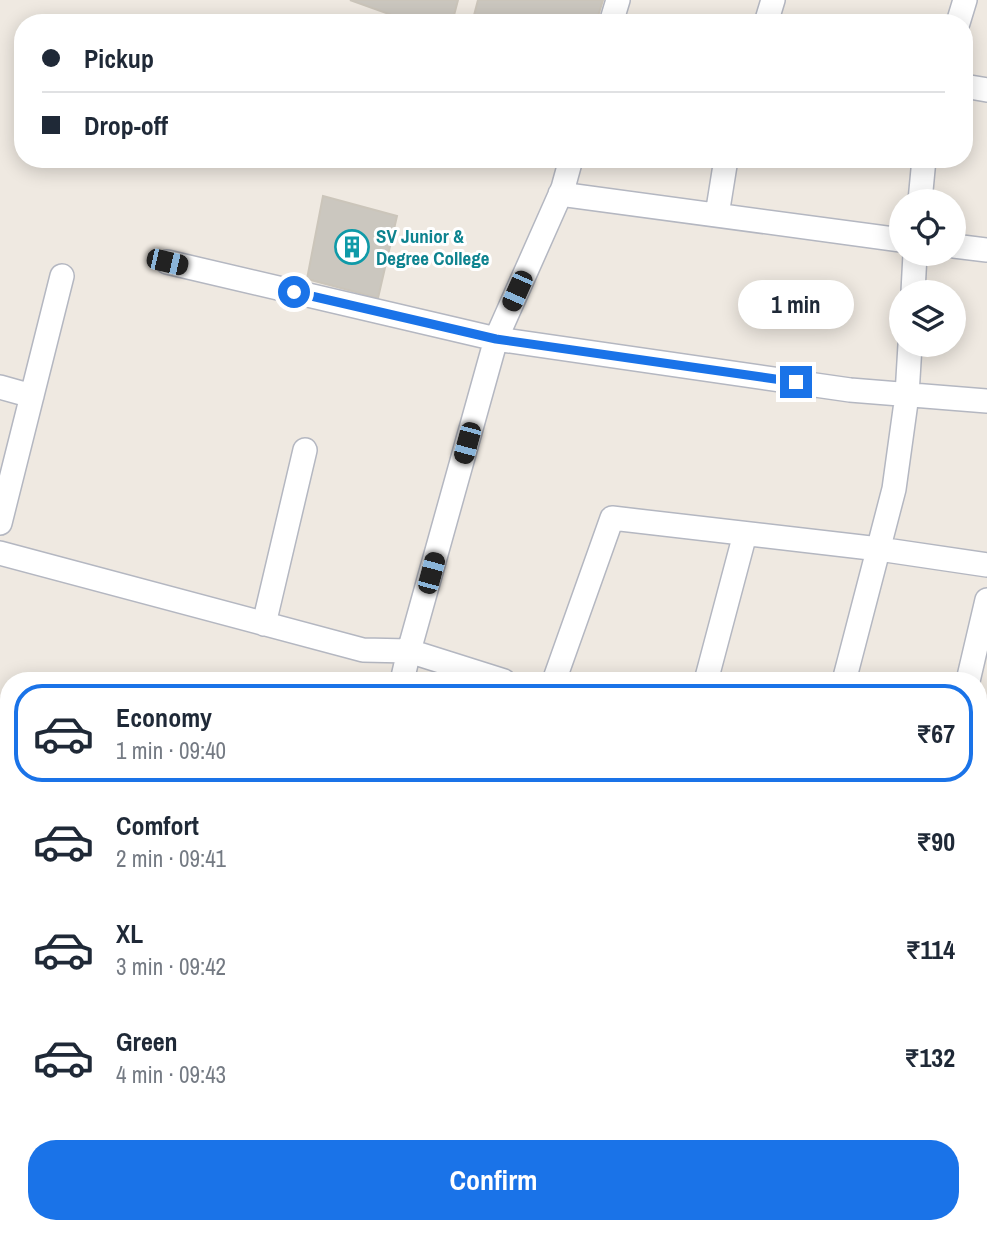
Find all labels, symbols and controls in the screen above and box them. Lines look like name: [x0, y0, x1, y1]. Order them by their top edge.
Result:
text: Pickup: [84, 41, 154, 76]
text: Drop-off: [84, 108, 168, 143]
map controls: [889, 189, 966, 357]
button: locate: [889, 189, 966, 266]
place label: SV Junior & Degree College: [376, 223, 490, 271]
building icon: SV Junior & Degree College: [333, 228, 371, 266]
car: [145, 247, 190, 277]
car: [499, 268, 536, 314]
route start: [278, 276, 310, 308]
callout: 1 min: [738, 280, 854, 330]
button: layers: [889, 280, 966, 357]
text: 1 min: [771, 289, 821, 320]
route end: [780, 366, 812, 398]
car: [452, 420, 483, 466]
car: [416, 550, 447, 596]
text: Economy: [116, 700, 212, 735]
icon: car: [32, 702, 95, 765]
text: ₹67: [916, 716, 955, 751]
text: 1 min · 09:40: [116, 735, 226, 766]
text: Comfort: [116, 808, 199, 843]
icon: car: [32, 810, 95, 873]
text: ₹90: [916, 824, 955, 859]
text: 2 min · 09:41: [116, 843, 226, 874]
text: XL: [116, 916, 143, 951]
icon: car: [32, 918, 95, 981]
text: ₹114: [906, 932, 955, 967]
text: 3 min · 09:42: [116, 951, 226, 982]
text: Green: [116, 1024, 178, 1059]
icon: car: [32, 1026, 95, 1089]
text: ₹132: [904, 1040, 955, 1075]
text: 4 min · 09:43: [116, 1059, 226, 1090]
button: Confirm: [28, 1140, 959, 1220]

